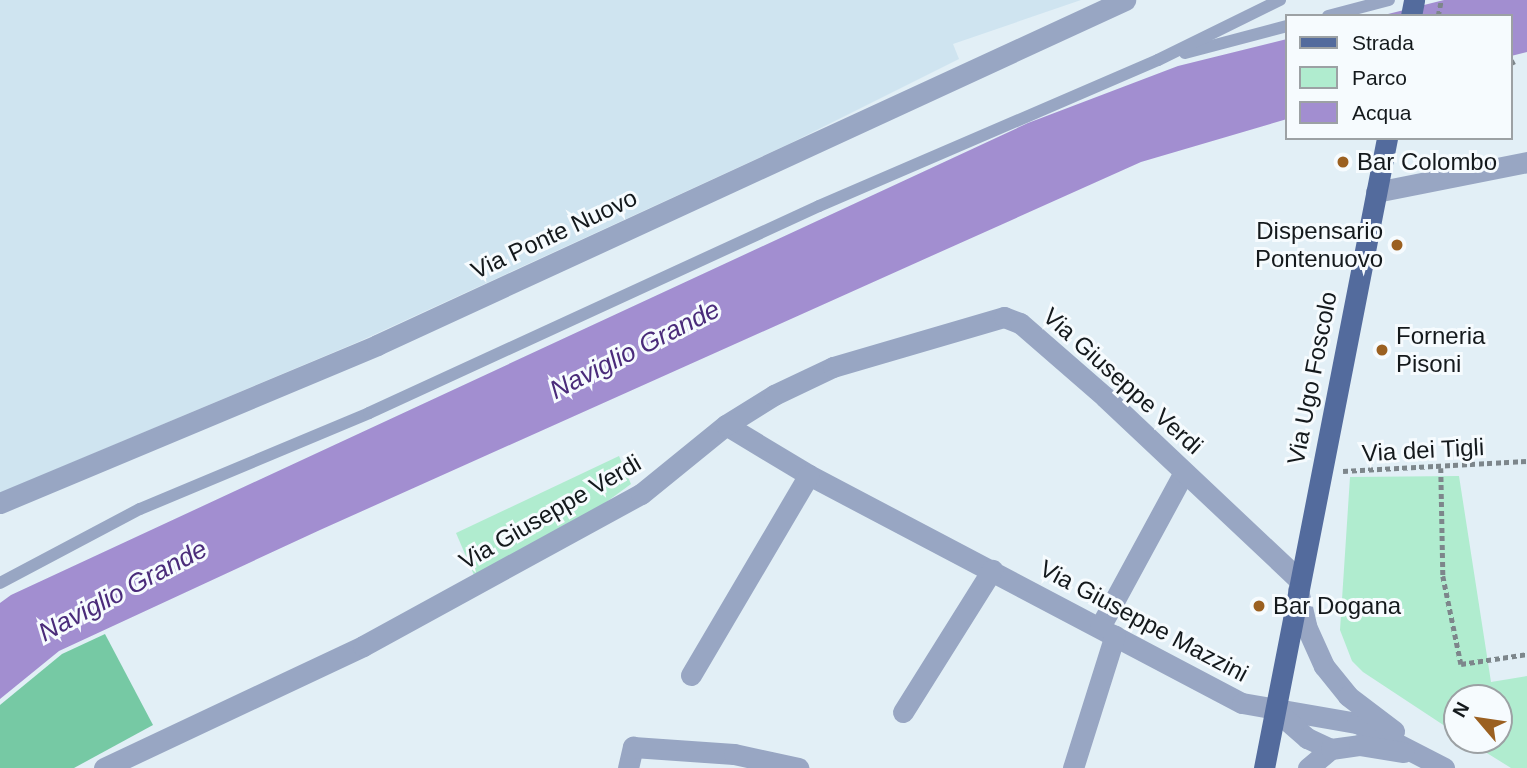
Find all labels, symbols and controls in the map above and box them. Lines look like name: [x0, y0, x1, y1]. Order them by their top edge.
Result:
legend: [1286, 14, 1513, 140]
text: Strada: [1352, 31, 1414, 54]
text: Parco: [1352, 66, 1407, 89]
text: Acqua: [1352, 101, 1412, 124]
place label: Bar Colombo: [1357, 148, 1497, 176]
marker: Bar Colombo: [1335, 154, 1351, 170]
street label: Via Ponte Nuovo: [466, 183, 642, 285]
place label: Dispensario Pontenuovo: [1255, 217, 1383, 273]
marker: Dispensario Pontenuovo: [1389, 237, 1405, 253]
street label: Via Ugo Foscolo: [1281, 289, 1343, 467]
water label: Naviglio Grande: [545, 294, 725, 406]
street label: Via Giuseppe Verdi: [1037, 302, 1209, 460]
place label: Forneria Pisoni: [1396, 322, 1485, 378]
marker: Forneria Pisoni: [1374, 342, 1390, 358]
street label: Via dei Tigli: [1361, 432, 1485, 468]
street label: Via Giuseppe Verdi: [454, 448, 646, 576]
water label: Naviglio Grande: [33, 533, 213, 649]
street label: Via Giuseppe Mazzini: [1035, 554, 1253, 688]
place label: Bar Dogana: [1273, 592, 1401, 620]
marker: Bar Dogana: [1251, 598, 1267, 614]
north arrow: [1443, 684, 1513, 754]
text: N: [1448, 698, 1473, 721]

